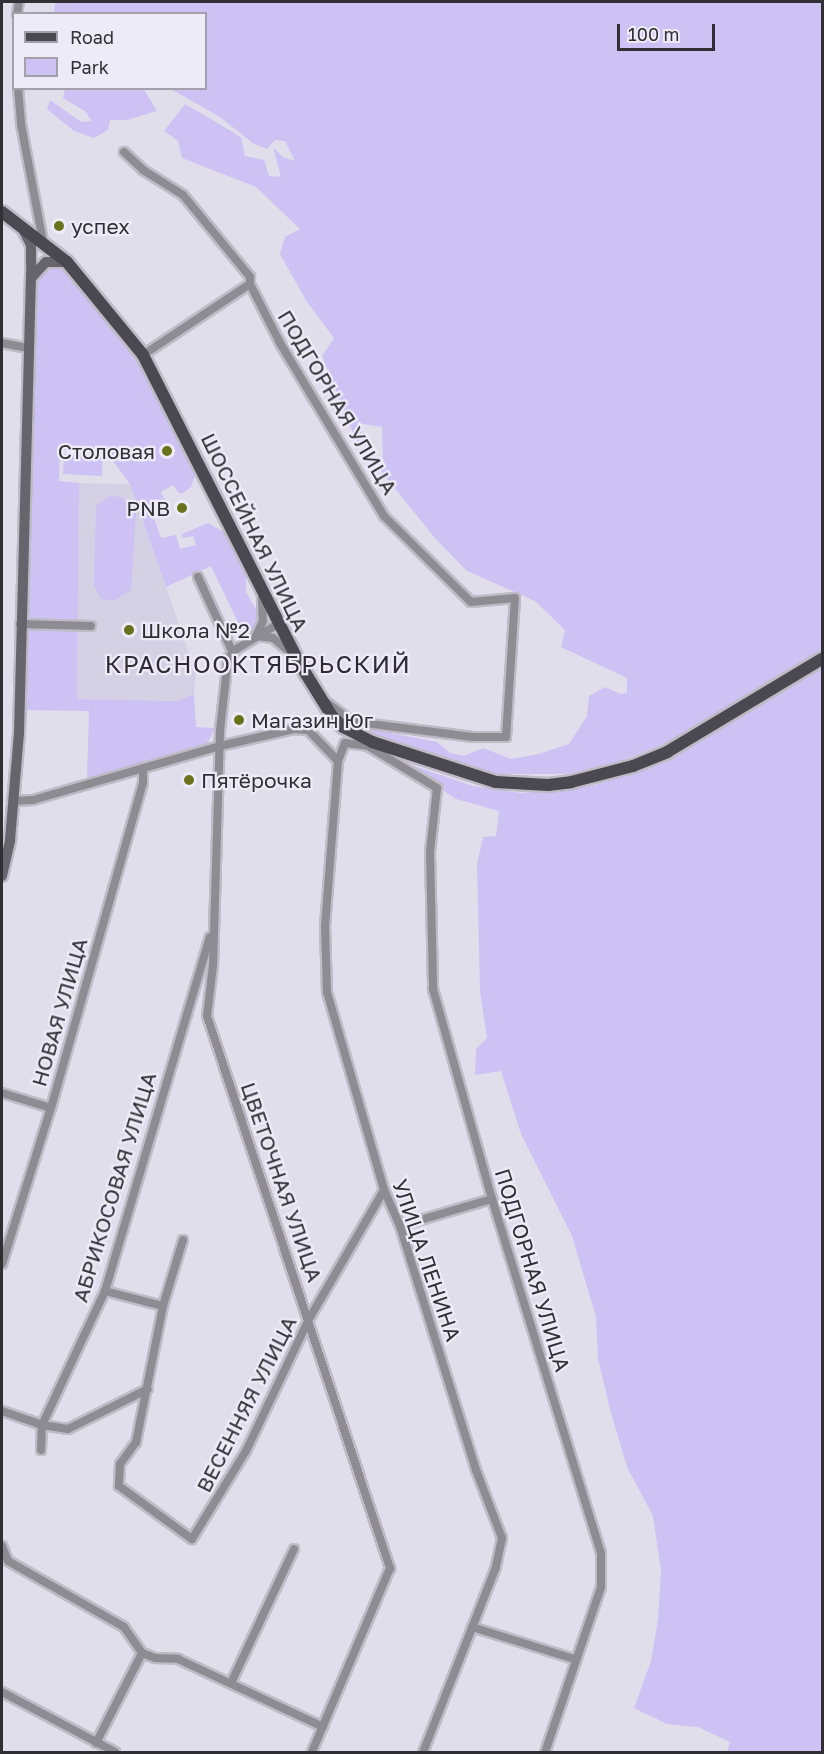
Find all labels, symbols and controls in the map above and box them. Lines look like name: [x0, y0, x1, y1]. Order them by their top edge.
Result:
legend: [12, 12, 207, 90]
scale bar: [620, 12, 718, 50]
text: 100 m: [628, 23, 679, 45]
text: Road: [70, 26, 114, 48]
text: Park: [70, 56, 109, 78]
place label: успех: [71, 213, 130, 239]
marker: успех: [52, 219, 66, 233]
street label: ПОДГОРНАЯ УЛИЦА: [273, 305, 403, 499]
street label: ШОССЕЙНАЯ УЛИЦА: [196, 429, 314, 635]
place label: Столовая: [58, 438, 155, 464]
marker: Столовая: [160, 444, 174, 458]
place label: PNB: [126, 495, 170, 521]
marker: PNB: [175, 501, 189, 515]
place label: Школа №2: [141, 617, 250, 643]
marker: Школа №2: [122, 623, 136, 637]
district label: КРАСНООКТЯБРЬСКИЙ: [105, 650, 411, 678]
place label: Магазин Юг: [251, 707, 374, 733]
marker: Магазин Юг: [232, 713, 246, 727]
place label: Пятёрочка: [201, 767, 312, 793]
marker: Пятёрочка: [182, 773, 196, 787]
street label: НОВАЯ УЛИЦА: [26, 935, 92, 1089]
street label: АБРИКОСОВАЯ УЛИЦА: [67, 1069, 161, 1305]
street label: ЦВЕТОЧНАЯ УЛИЦА: [236, 1079, 328, 1285]
street label: ПОДГОРНАЯ УЛИЦА: [490, 1166, 576, 1374]
street label: УЛИЦА ЛЕНИНА: [387, 1176, 467, 1344]
street label: ВЕСЕННЯЯ УЛИЦА: [191, 1312, 301, 1496]

